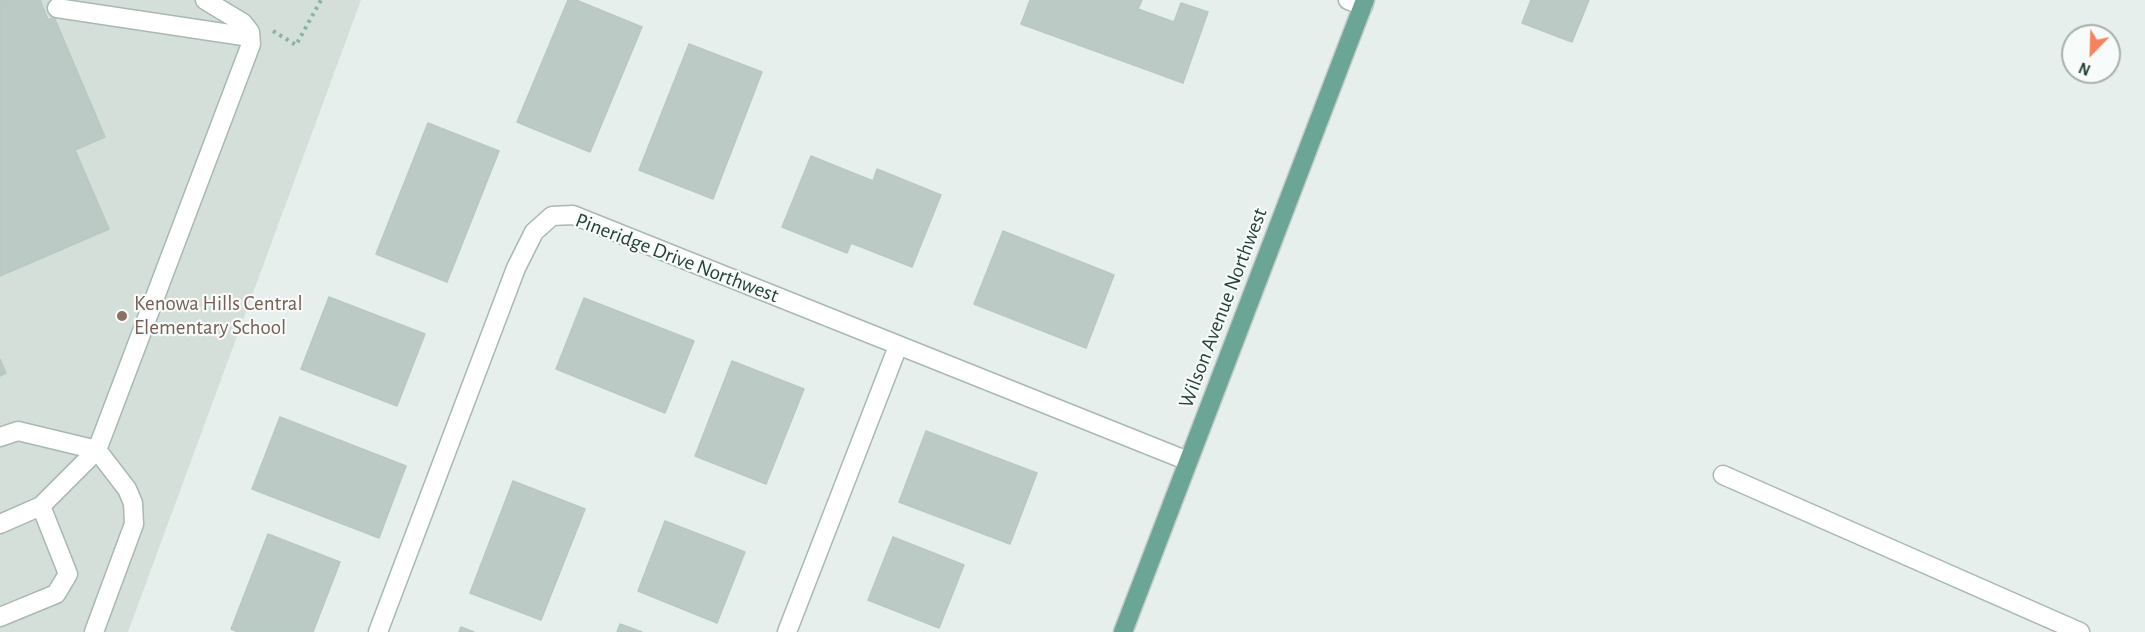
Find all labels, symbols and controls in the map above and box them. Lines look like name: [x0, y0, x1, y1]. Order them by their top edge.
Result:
north arrow: [2061, 24, 2121, 84]
text: N: [2077, 59, 2093, 78]
street label: Wilson Avenue Northwest: [1173, 205, 1273, 411]
street label: Pineridge Drive Northwest: [572, 208, 782, 308]
place label: Kenowa Hills Central Elementary School: [134, 291, 303, 341]
marker: Kenowa Hills Central Elementary School: [115, 309, 129, 323]

